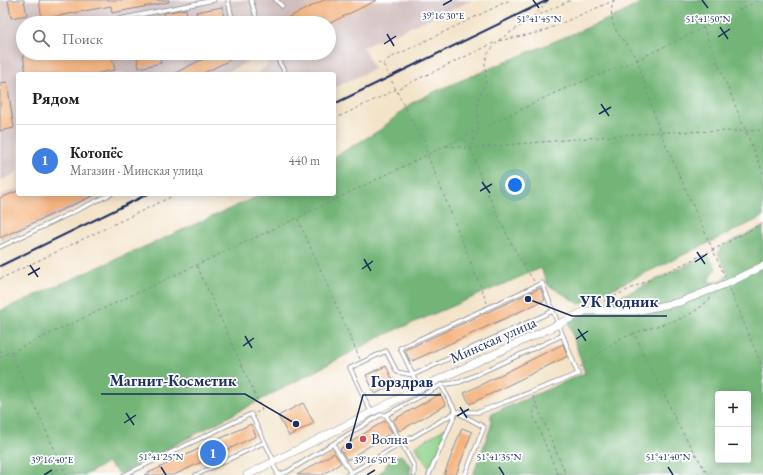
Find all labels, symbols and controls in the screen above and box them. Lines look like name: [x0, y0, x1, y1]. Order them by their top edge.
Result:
text: 39°16'30"E: [422, 9, 465, 22]
text: 51°41'45"N: [517, 12, 562, 25]
text: 51°41'50"N: [686, 12, 731, 25]
search box: [16, 16, 336, 60]
icon: search: [30, 27, 52, 49]
text: Поиск: [62, 29, 103, 48]
text: Рядом: [32, 87, 80, 109]
text: Котопёс: [70, 143, 123, 162]
text: 1: [42, 152, 48, 169]
text: 440 m: [289, 152, 320, 169]
text: Магазин · Минская улица: [70, 162, 203, 179]
your location: [505, 175, 525, 195]
callout: УК Родник: [572, 288, 667, 316]
text: УК Родник: [579, 291, 658, 312]
street label: Минская улица: [447, 312, 539, 367]
callout: Магнит-Косметик: [101, 366, 245, 394]
callout: Горздрав: [363, 367, 441, 395]
text: Магнит-Косметик: [109, 370, 237, 391]
text: Горздрав: [371, 371, 434, 392]
map controls: [715, 391, 751, 463]
button: +: [715, 391, 751, 427]
button: −: [715, 427, 751, 463]
place label: Волна: [371, 429, 408, 448]
marker: Волна: [358, 434, 368, 444]
pin: 1: [200, 438, 226, 468]
text: 51°41'25"N: [139, 450, 184, 463]
text: 51°41'35"N: [477, 450, 522, 463]
text: 51°41'40"N: [646, 450, 691, 463]
text: 39°16'40"E: [31, 453, 74, 466]
text: 39°16'50"E: [354, 453, 397, 466]

